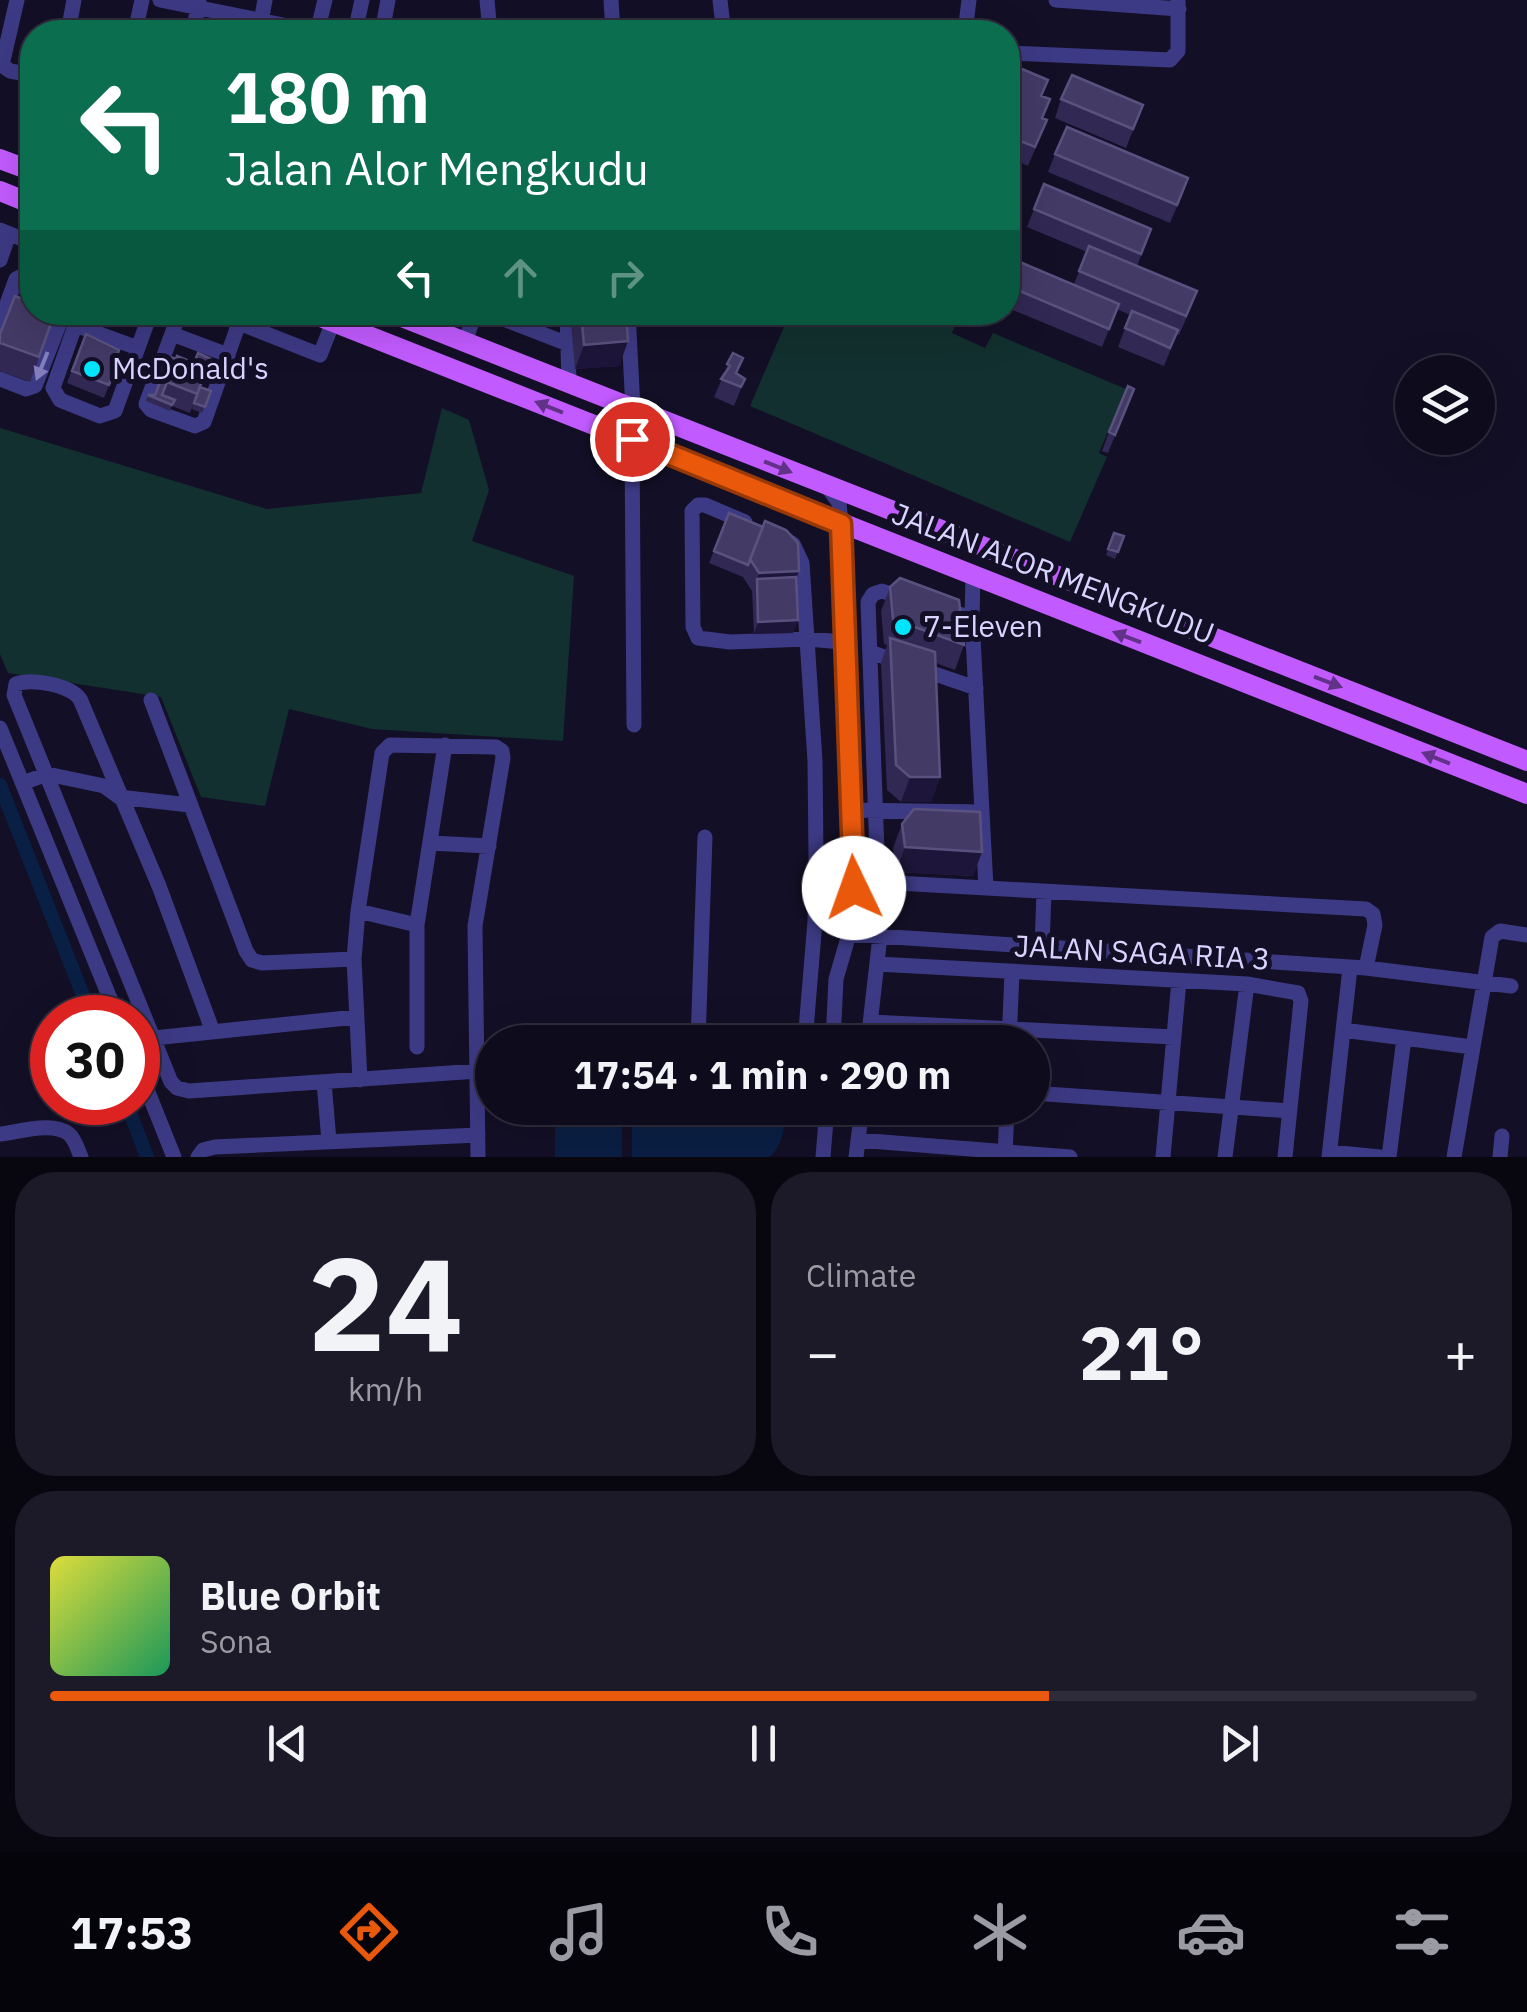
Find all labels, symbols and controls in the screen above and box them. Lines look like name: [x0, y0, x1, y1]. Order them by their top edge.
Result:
text: 180 m: [225, 51, 430, 142]
icon: left: [60, 60, 190, 190]
text: Jalan Alor Mengkudu: [225, 139, 649, 197]
icon: left: [388, 250, 443, 305]
icon: ahead: [493, 250, 548, 305]
icon: right: [598, 250, 653, 305]
place label: McDonald's: [112, 348, 269, 387]
one-way arrow: [34, 352, 50, 382]
map controls: [1395, 355, 1495, 455]
button: layers: [1395, 355, 1495, 455]
marker: McDonald's: [81, 358, 103, 380]
pin: [590, 397, 675, 482]
one-way arrow: [533, 398, 563, 414]
icon: arrive: [605, 412, 660, 467]
one-way arrow: [763, 459, 793, 475]
street label: JALAN ALOR MENGKUDU: [887, 493, 1220, 652]
place label: 7-Eleven: [923, 606, 1043, 645]
marker: 7-Eleven: [892, 616, 914, 638]
one-way arrow: [1112, 629, 1142, 644]
one-way arrow: [1314, 675, 1344, 690]
one-way arrow: [1421, 749, 1451, 765]
position arrow: [802, 836, 906, 940]
street label: JALAN SAGA RIA 3: [1013, 925, 1271, 978]
speed limit sign: 30: [30, 995, 160, 1125]
text: 17:54 · 1 min · 290 m: [574, 1050, 951, 1099]
text: 24: [307, 1218, 464, 1387]
text: Climate: [806, 1254, 916, 1296]
text: 21°: [1079, 1303, 1204, 1401]
text: −: [806, 1317, 839, 1388]
text: +: [1444, 1317, 1477, 1388]
text: km/h: [348, 1368, 423, 1410]
text: Blue Orbit: [200, 1571, 381, 1620]
text: Sona: [200, 1620, 272, 1662]
icon: previous: [260, 1716, 315, 1771]
icon: pause: [736, 1716, 791, 1771]
icon: next: [1212, 1716, 1267, 1771]
icon: directions: [334, 1897, 404, 1967]
icon: music: [544, 1897, 614, 1967]
icon: phone: [755, 1897, 825, 1967]
icon: climate: [965, 1897, 1035, 1967]
icon: car: [1176, 1897, 1246, 1967]
icon: filters: [1387, 1897, 1457, 1967]
text: 17:53: [70, 1903, 193, 1961]

